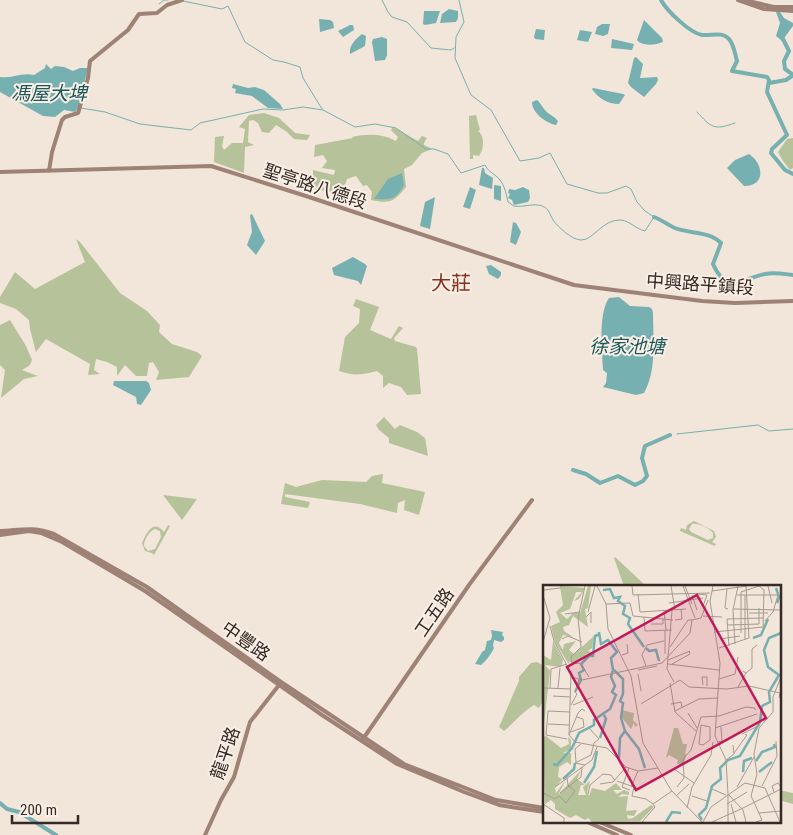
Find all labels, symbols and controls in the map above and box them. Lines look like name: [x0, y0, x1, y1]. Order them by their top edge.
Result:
water label: 馮屋大埤: [11, 82, 89, 105]
street label: 聖亭路八德段: [260, 159, 370, 213]
street label: 中興路平鎮段: [645, 270, 755, 298]
district label: 大莊: [431, 271, 471, 295]
water label: 徐家池塘: [589, 335, 668, 358]
street label: 工五路: [410, 584, 458, 640]
inset map: [543, 585, 780, 822]
street label: 中豐路: [218, 617, 274, 665]
street label: 龍平路: [206, 724, 244, 782]
scale bar: [12, 792, 79, 824]
text: 200 m: [20, 801, 57, 819]

